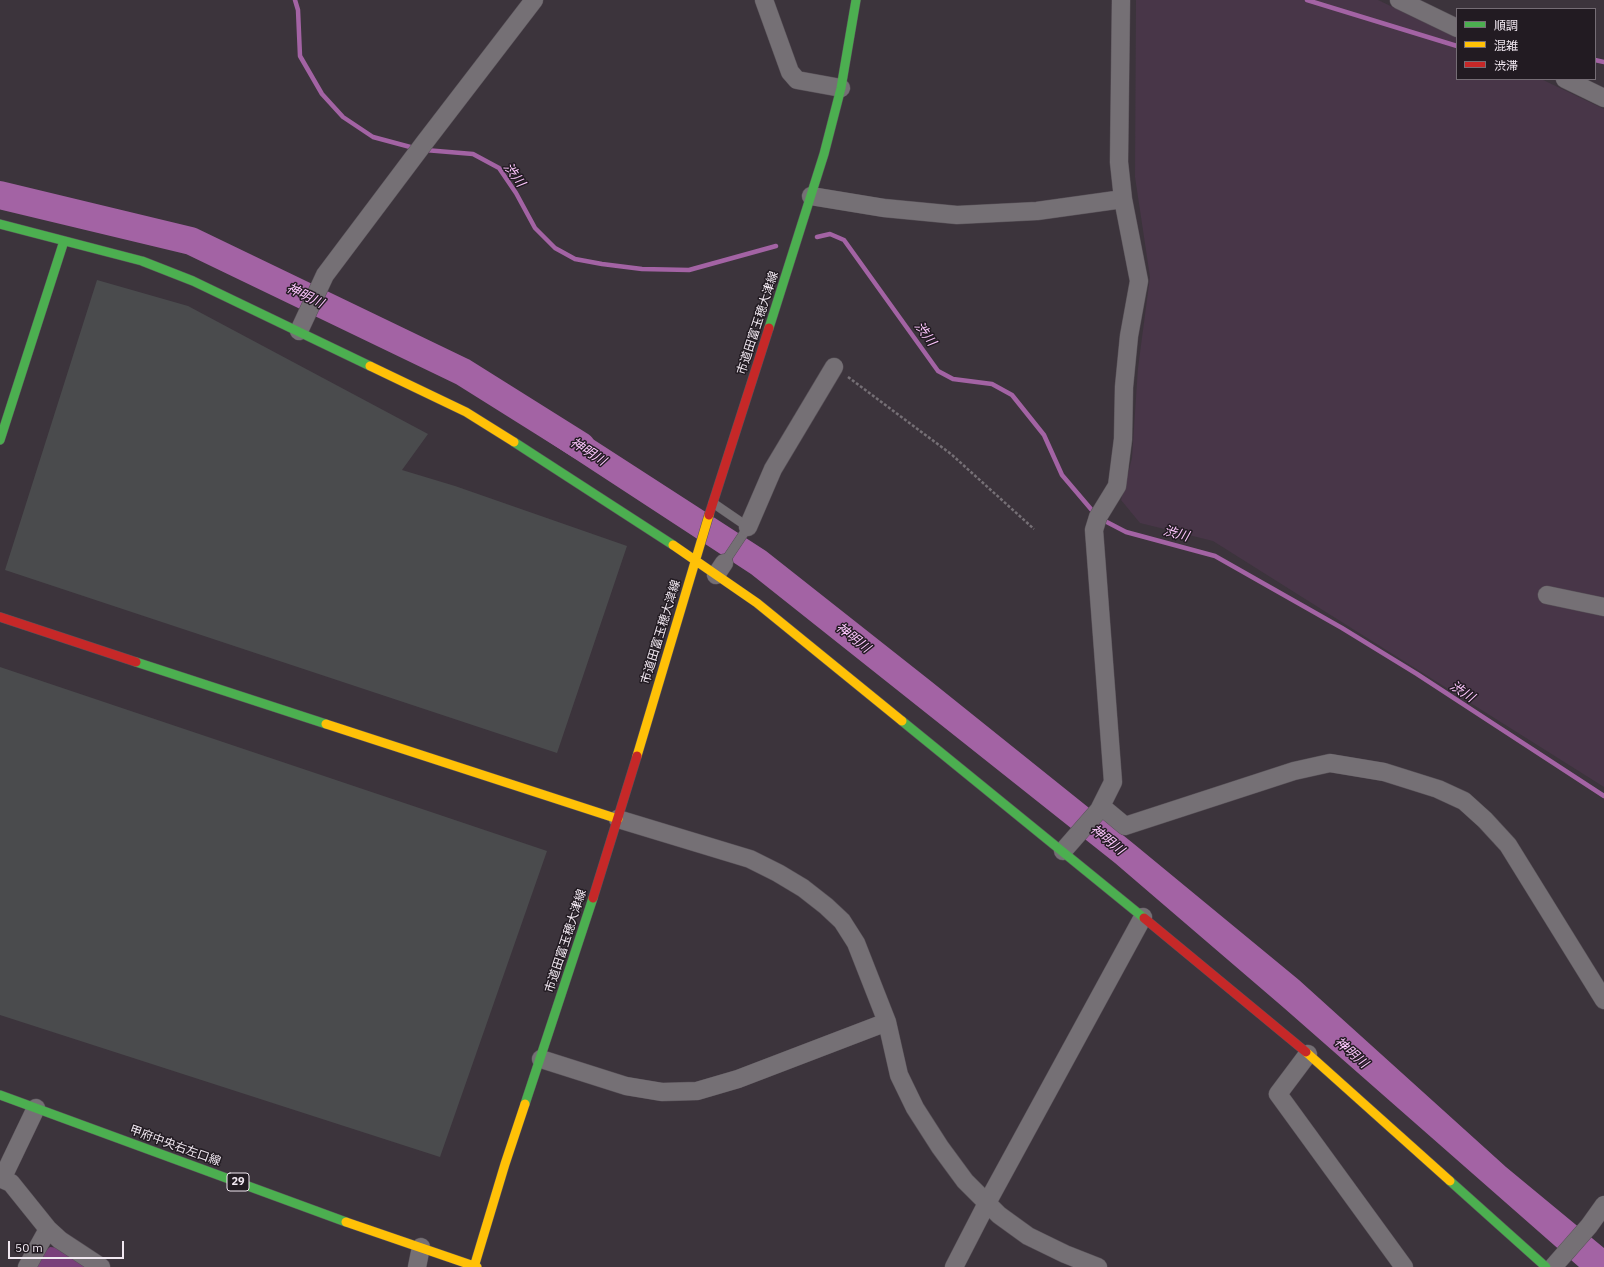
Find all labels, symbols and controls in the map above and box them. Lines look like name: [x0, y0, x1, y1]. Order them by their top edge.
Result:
legend: [1456, 8, 1596, 80]
text: 順調: [1494, 18, 1518, 33]
text: 混雑: [1494, 38, 1518, 53]
text: 渋滞: [1494, 58, 1518, 73]
water label: 渋川: [500, 160, 528, 190]
street label: 市道田富玉穂大津線: [734, 269, 782, 377]
water label: 神明川: [284, 280, 326, 312]
water label: 渋川: [911, 319, 939, 349]
water label: 神明川: [567, 435, 609, 469]
water label: 渋川: [1161, 523, 1191, 545]
street label: 市道田富玉穂大津線: [638, 578, 684, 686]
water label: 神明川: [833, 620, 873, 656]
water label: 渋川: [1447, 678, 1477, 706]
water label: 神明川: [1087, 822, 1127, 858]
street label: 市道田富玉穂大津線: [542, 887, 590, 995]
water label: 神明川: [1331, 1034, 1371, 1072]
street label: 甲府中央右左口線: [127, 1123, 223, 1169]
road number: 29: [227, 1173, 249, 1191]
scale bar: [10, 1233, 126, 1259]
text: 50 m: [15, 1240, 43, 1255]

